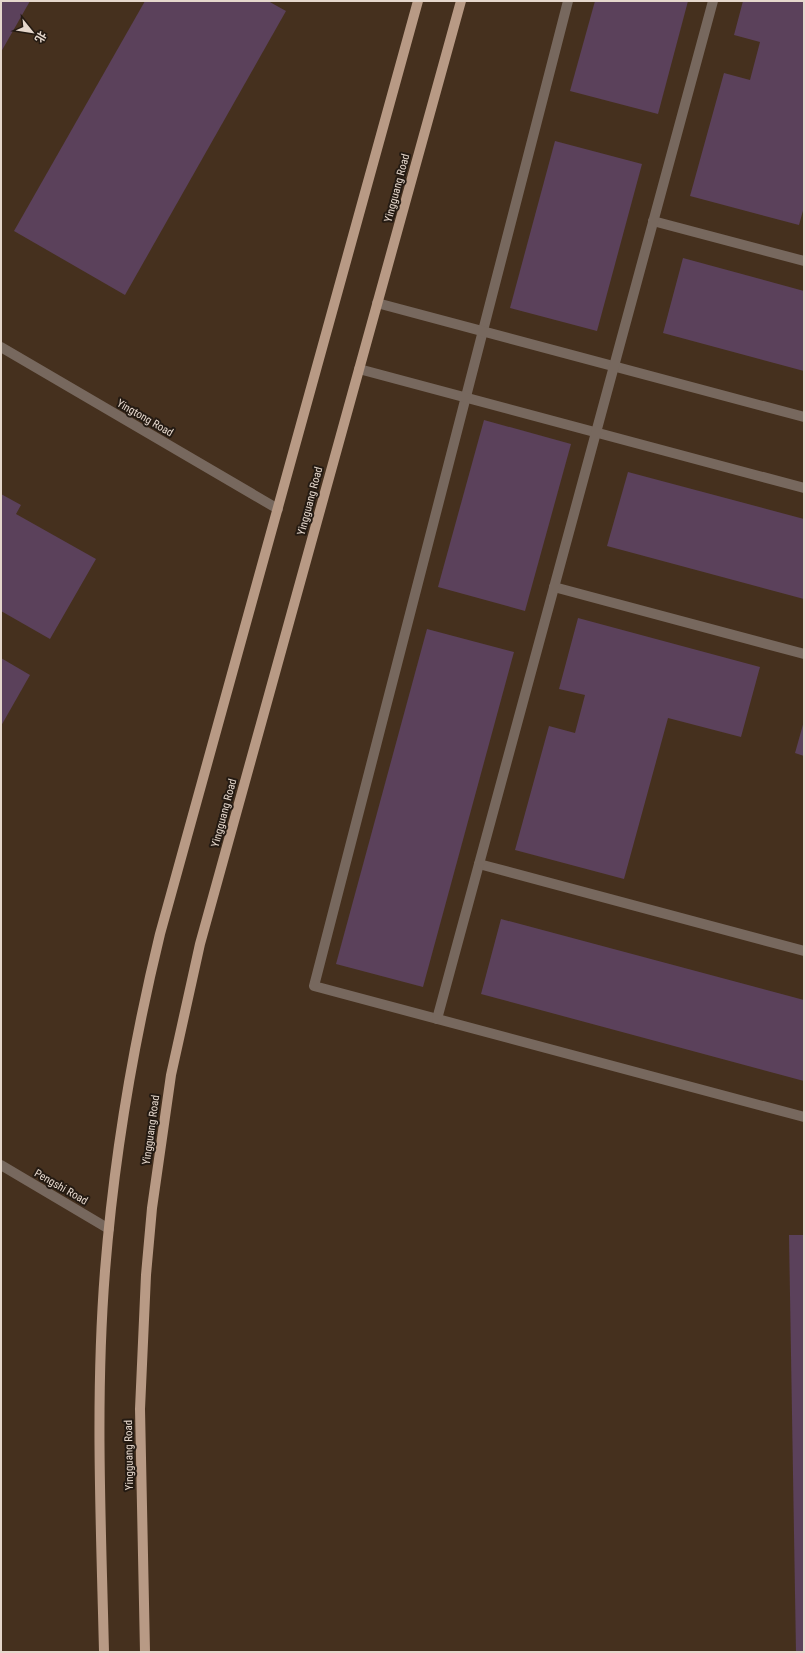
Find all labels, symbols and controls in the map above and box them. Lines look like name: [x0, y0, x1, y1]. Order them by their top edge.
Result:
north arrow: [12, 12, 52, 52]
text: 北: [32, 29, 49, 45]
street label: Yingguang Road: [382, 152, 412, 224]
street label: Yingtong Road: [114, 397, 176, 439]
street label: Yingguang Road: [295, 465, 325, 537]
street label: Yingguang Road: [209, 777, 239, 849]
street label: Yingguang Road: [140, 1094, 162, 1166]
street label: Pengshi Road: [32, 1167, 90, 1207]
street label: Yingguang Road: [122, 1420, 136, 1490]

